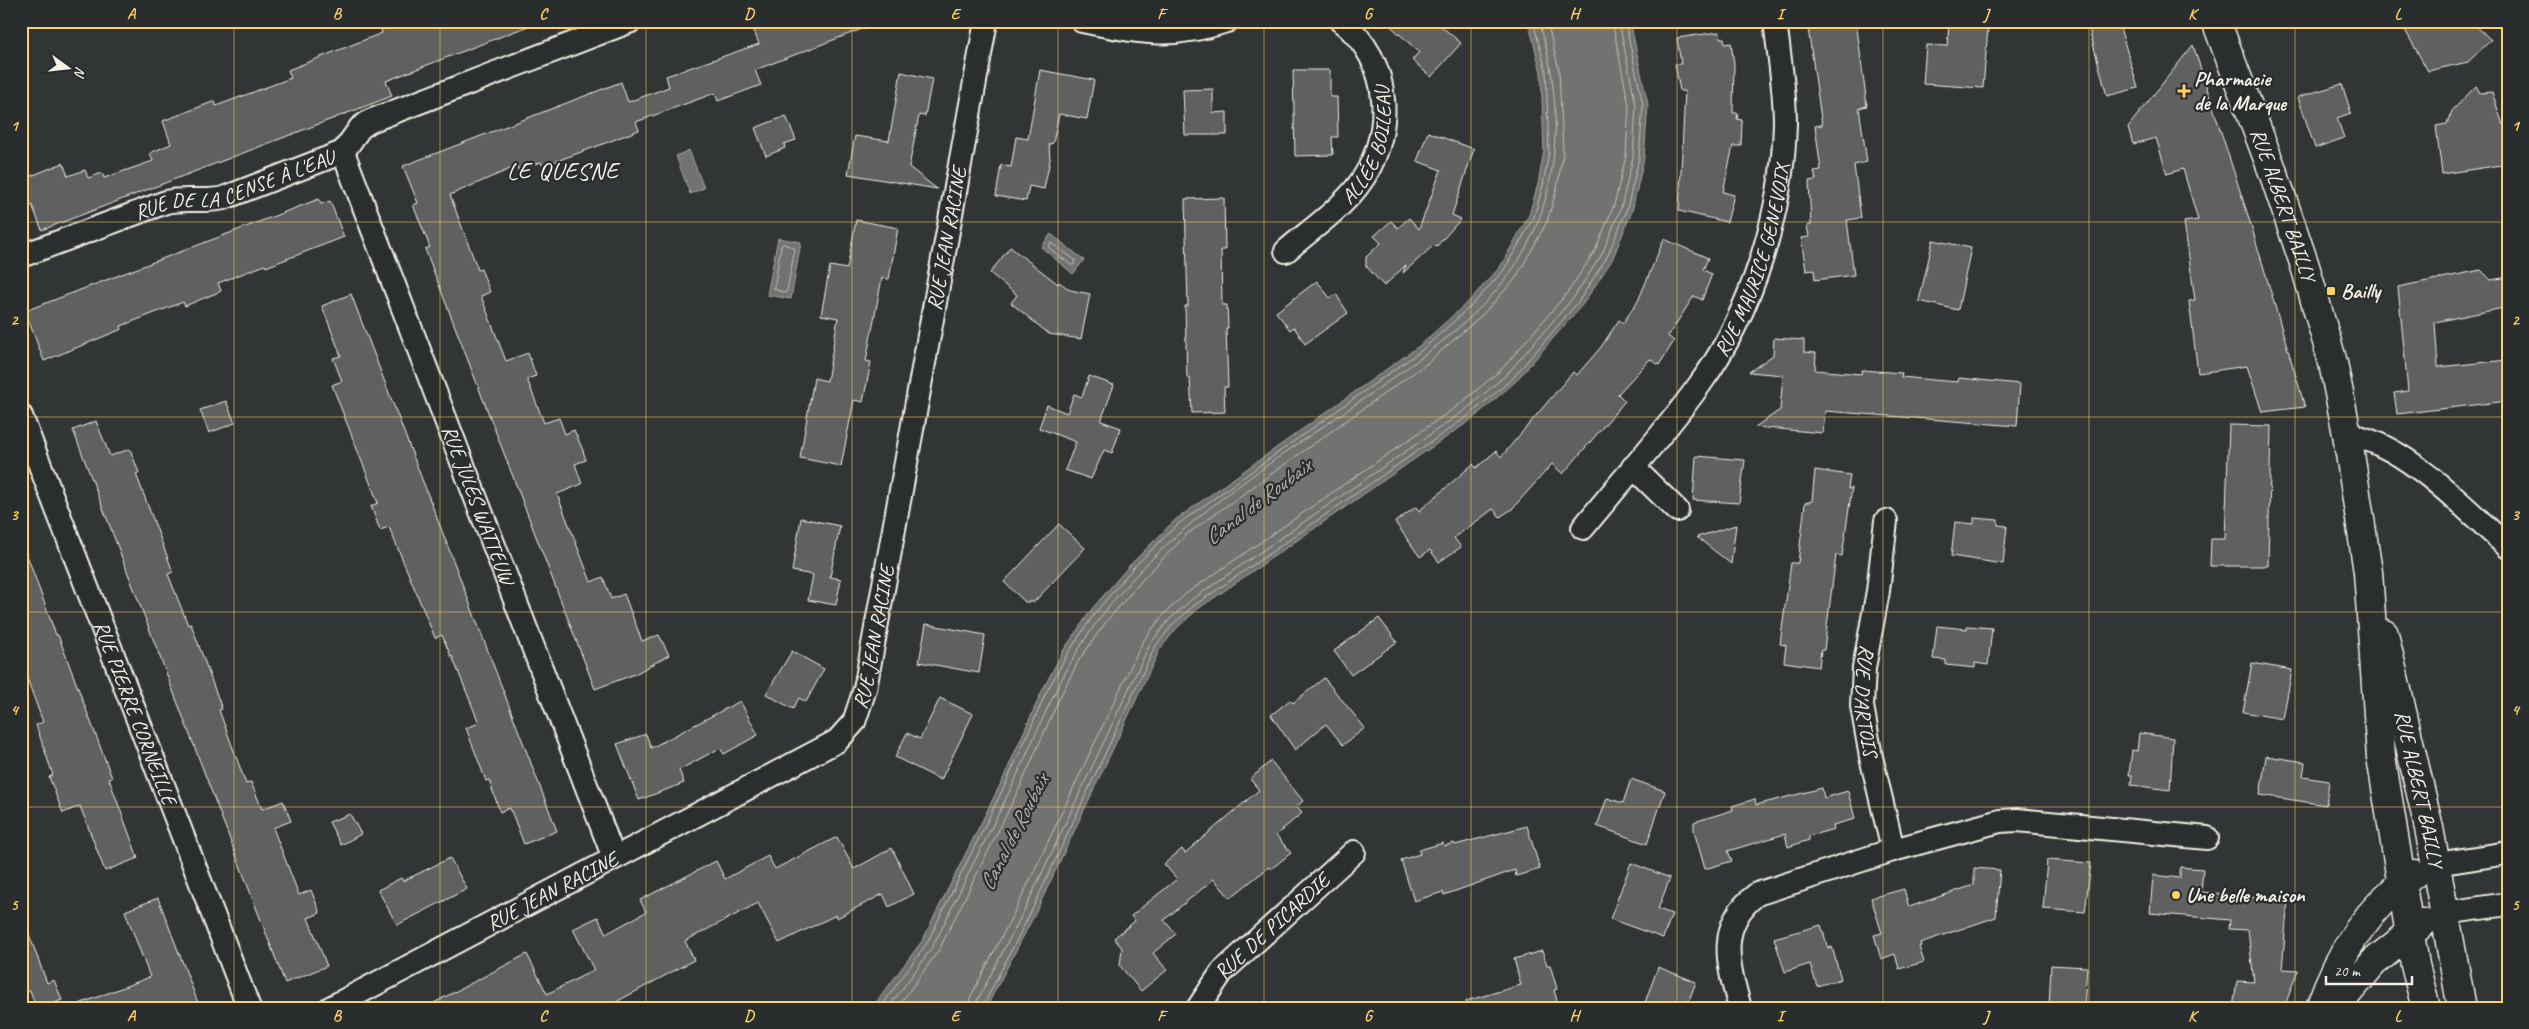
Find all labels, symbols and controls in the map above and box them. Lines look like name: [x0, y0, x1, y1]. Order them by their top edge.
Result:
text: A: [127, 4, 137, 24]
text: B: [333, 4, 343, 24]
text: C: [539, 4, 549, 24]
text: D: [744, 4, 755, 24]
text: E: [951, 4, 962, 24]
text: F: [1157, 4, 1168, 24]
text: G: [1364, 4, 1374, 24]
text: H: [1569, 4, 1581, 24]
text: I: [1777, 4, 1787, 24]
text: J: [1982, 4, 1991, 24]
text: K: [2188, 4, 2200, 24]
text: L: [2395, 4, 2403, 24]
north arrow: [42, 42, 92, 92]
text: N: [70, 65, 89, 80]
place label: Pharmacie de la Marque: [2194, 66, 2288, 116]
street label: ALLÉE BOILEAU: [1335, 81, 1397, 210]
marker: Pharmacie de la Marque: [2178, 85, 2190, 97]
text: 1: [10, 116, 19, 136]
text: 1: [2511, 116, 2520, 136]
street label: RUE ALBERT BAILLY: [2245, 125, 2323, 288]
street label: RUE DE LA CENSE À L'EAU: [131, 143, 340, 226]
district label: LE QUESNE: [507, 156, 621, 186]
street label: RUE MAURICE GENEVOIX: [1708, 160, 1795, 361]
street label: RUE JEAN RACINE: [921, 162, 973, 312]
place label: Bailly: [2341, 278, 2383, 304]
marker: Bailly: [2325, 285, 2337, 297]
text: 2: [10, 310, 19, 330]
text: 2: [2511, 310, 2520, 330]
street label: RUE JULES WATTEUW: [436, 421, 521, 590]
water label: Canal de Roubaix: [1199, 450, 1319, 551]
text: 3: [10, 505, 19, 525]
text: 3: [2511, 505, 2520, 525]
street label: RUE JEAN RACINE: [846, 561, 901, 712]
street label: RUE PIERRE CORNEILLE: [88, 617, 183, 811]
street label: RUE D'ARTOIS: [1849, 643, 1884, 761]
text: 4: [10, 700, 19, 720]
text: 4: [2511, 700, 2520, 720]
street label: RUE ALBERT BAILLY: [2389, 708, 2450, 873]
water label: Canal de Roubaix: [973, 767, 1057, 895]
street label: RUE JEAN RACINE: [482, 844, 625, 936]
street label: RUE DE PICARDIE: [1208, 866, 1337, 984]
place label: Une belle maison: [2186, 882, 2306, 908]
marker: Une belle maison: [2170, 889, 2182, 901]
text: 5: [11, 895, 20, 915]
text: 5: [2512, 895, 2521, 915]
scale bar: [2326, 954, 2413, 986]
text: 20 m: [2334, 962, 2361, 981]
text: A: [127, 1006, 137, 1026]
text: B: [333, 1006, 343, 1026]
text: C: [539, 1006, 549, 1026]
text: D: [744, 1006, 755, 1026]
text: E: [951, 1006, 962, 1026]
text: F: [1157, 1006, 1168, 1026]
text: G: [1364, 1006, 1374, 1026]
text: H: [1569, 1006, 1581, 1026]
text: I: [1777, 1006, 1787, 1026]
text: J: [1982, 1006, 1991, 1026]
text: K: [2188, 1006, 2200, 1026]
text: L: [2395, 1006, 2403, 1026]

